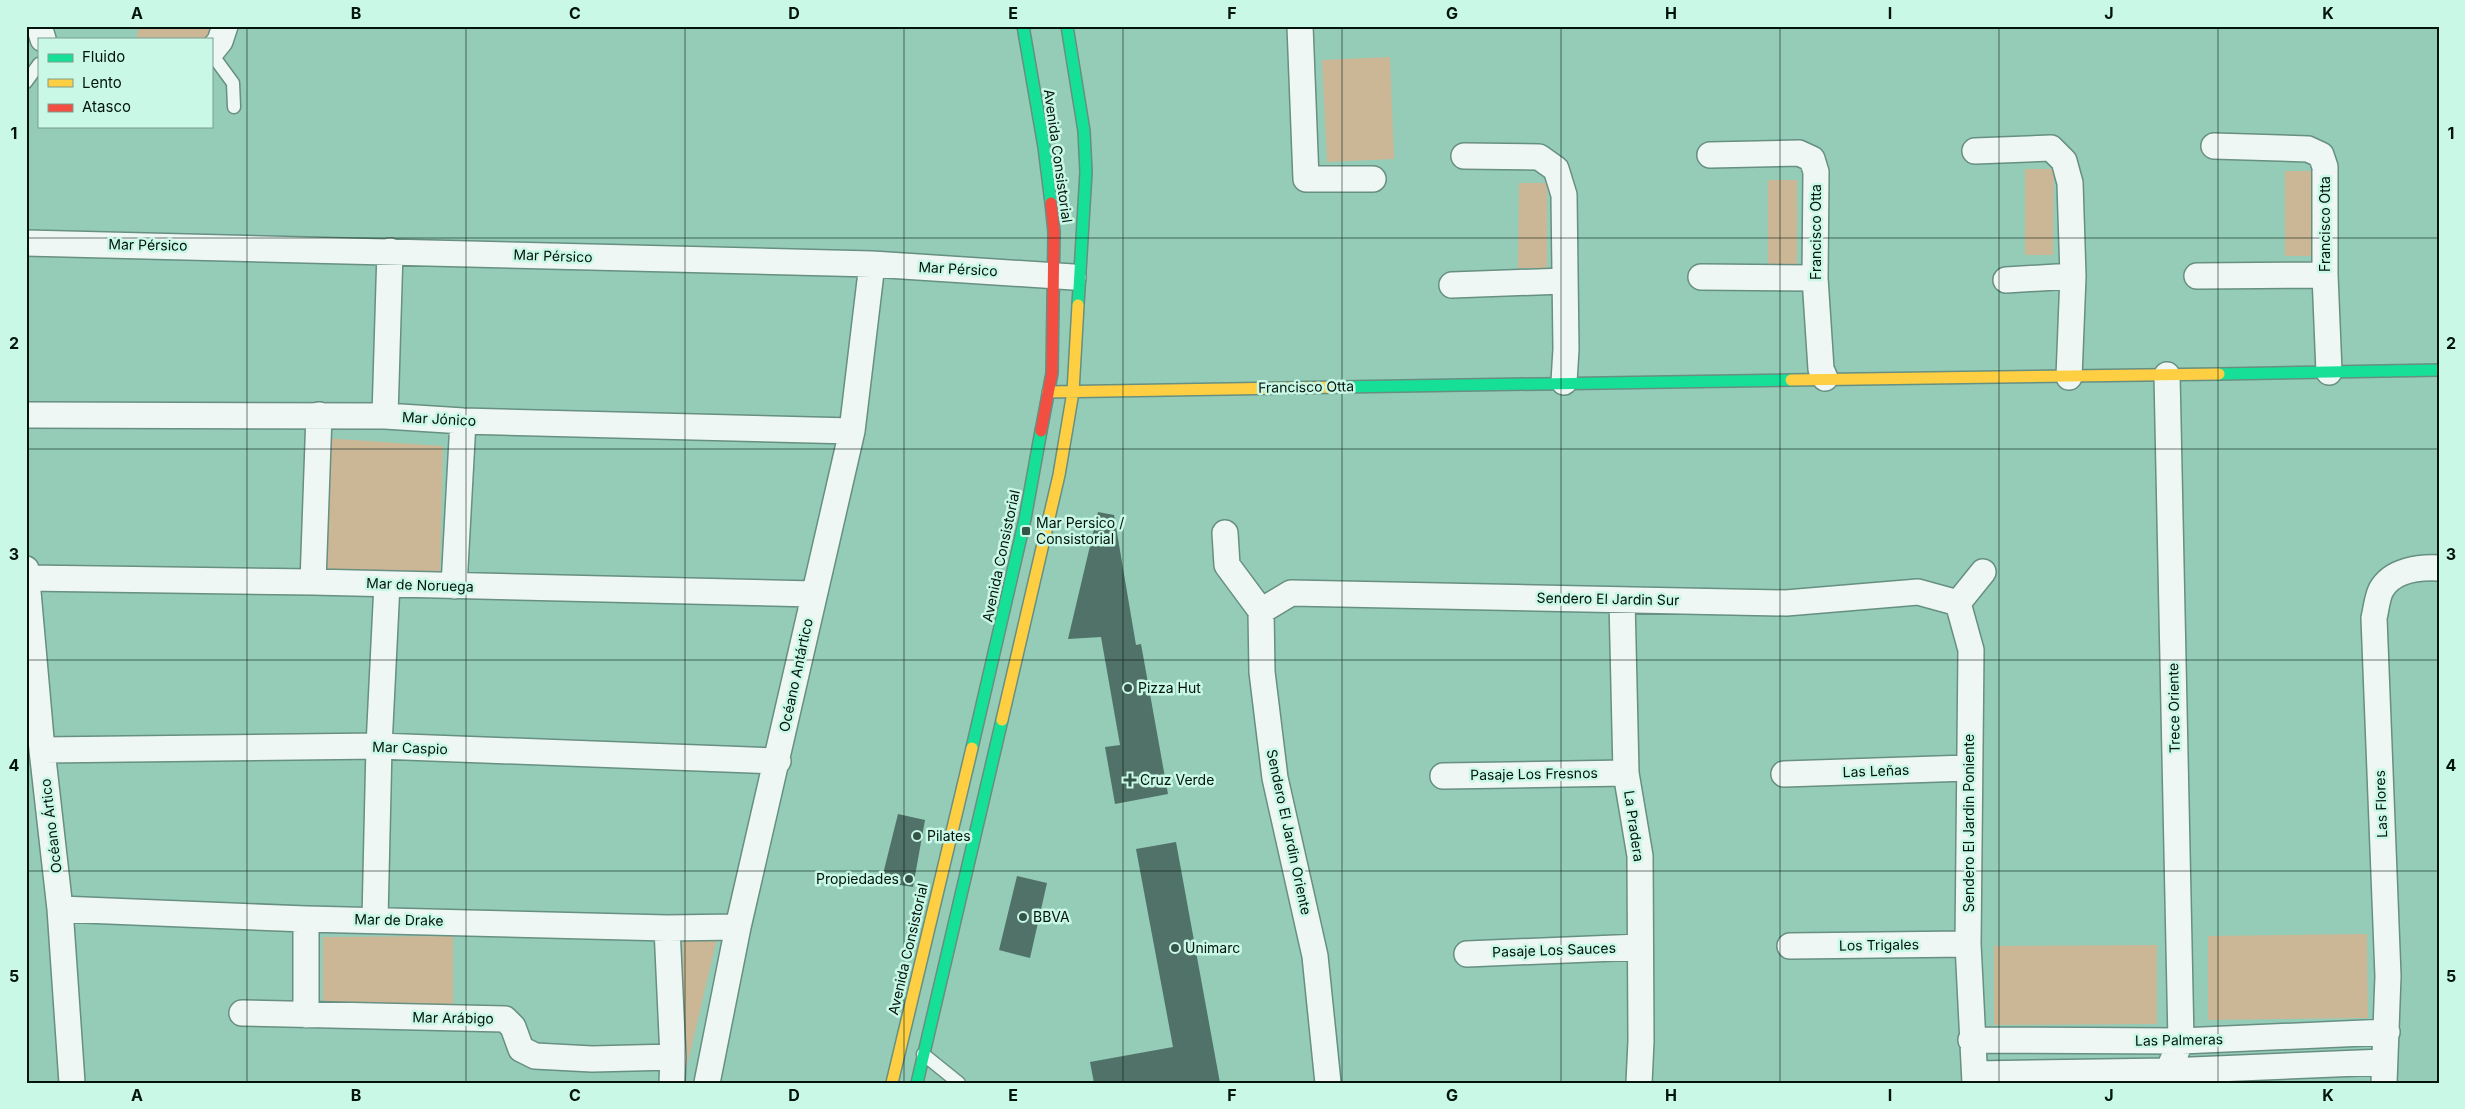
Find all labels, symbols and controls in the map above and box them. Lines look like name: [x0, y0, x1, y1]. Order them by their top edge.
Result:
text: A: [131, 3, 143, 23]
text: B: [351, 3, 361, 23]
text: C: [569, 3, 581, 23]
text: D: [788, 3, 800, 23]
text: E: [1008, 3, 1018, 23]
text: F: [1227, 3, 1237, 23]
text: G: [1446, 3, 1458, 23]
text: H: [1665, 3, 1677, 23]
text: I: [1888, 3, 1892, 23]
text: J: [2104, 3, 2114, 23]
text: K: [2322, 3, 2334, 23]
legend: [38, 38, 212, 128]
text: Fluido: [82, 47, 125, 66]
text: Lento: [82, 73, 122, 92]
street label: Avenida Consistorial: [1041, 88, 1076, 224]
text: Atasco: [82, 97, 131, 116]
text: 1: [11, 123, 17, 143]
text: 1: [2448, 123, 2454, 143]
street label: Francisco Otta: [2316, 176, 2333, 272]
street label: Francisco Otta: [1807, 184, 1824, 280]
street label: Mar Pérsico: [108, 235, 188, 254]
street label: Mar Pérsico: [513, 246, 593, 265]
street label: Mar Pérsico: [918, 258, 998, 279]
text: 2: [9, 333, 19, 353]
text: 2: [2446, 333, 2456, 353]
street label: Francisco Otta: [1258, 377, 1354, 396]
street label: Mar Jónico: [402, 408, 476, 429]
street label: Avenida Consistorial: [978, 488, 1023, 623]
place label: Mar Persico / Consistorial: [1036, 514, 1124, 547]
marker: Mar Persico / Consistorial: [1020, 525, 1032, 537]
text: 3: [9, 544, 19, 564]
text: 3: [2446, 544, 2456, 564]
street label: Mar de Noruega: [366, 574, 474, 595]
street label: Sendero El Jardin Sur: [1536, 589, 1680, 608]
street label: Océano Antártico: [775, 617, 816, 733]
street label: Trece Oriente: [2164, 663, 2183, 753]
place label: Pizza Hut: [1138, 679, 1201, 696]
marker: Pizza Hut: [1122, 682, 1134, 694]
street label: Sendero El Jardin Poniente: [1960, 734, 1977, 912]
street label: Mar Caspio: [372, 738, 448, 757]
street label: Sendero El Jardin Oriente: [1264, 747, 1315, 916]
text: 4: [9, 755, 20, 775]
text: 4: [2446, 755, 2457, 775]
street label: Las Leñas: [1842, 761, 1910, 780]
street label: Pasaje Los Fresnos: [1470, 764, 1598, 783]
street label: Las Flores: [2371, 770, 2390, 838]
place label: Cruz Verde: [1140, 771, 1214, 788]
marker: Cruz Verde: [1124, 774, 1136, 786]
street label: Océano Ártico: [36, 778, 65, 874]
street label: La Pradera: [1621, 789, 1648, 863]
place label: Pilates: [927, 827, 971, 844]
marker: Pilates: [911, 830, 923, 842]
place label: Propiedades: [816, 870, 899, 887]
marker: Propiedades: [903, 873, 915, 885]
street label: Avenida Consistorial: [884, 881, 931, 1016]
place label: BBVA: [1033, 908, 1070, 925]
street label: Mar de Drake: [354, 910, 444, 929]
marker: BBVA: [1017, 911, 1029, 923]
street label: Los Trigales: [1839, 935, 1919, 954]
place label: Unimarc: [1185, 939, 1240, 956]
street label: Pasaje Los Sauces: [1492, 939, 1616, 960]
marker: Unimarc: [1169, 942, 1181, 954]
text: 5: [9, 966, 19, 986]
text: 5: [2446, 966, 2456, 986]
street label: Mar Arábigo: [412, 1008, 494, 1027]
street label: Las Palmeras: [2135, 1030, 2223, 1049]
text: A: [131, 1085, 143, 1105]
text: B: [351, 1085, 361, 1105]
text: C: [569, 1085, 581, 1105]
text: D: [788, 1085, 800, 1105]
text: E: [1008, 1085, 1018, 1105]
text: F: [1227, 1085, 1237, 1105]
text: G: [1446, 1085, 1458, 1105]
text: H: [1665, 1085, 1677, 1105]
text: I: [1888, 1085, 1892, 1105]
text: J: [2104, 1085, 2114, 1105]
text: K: [2322, 1085, 2334, 1105]

